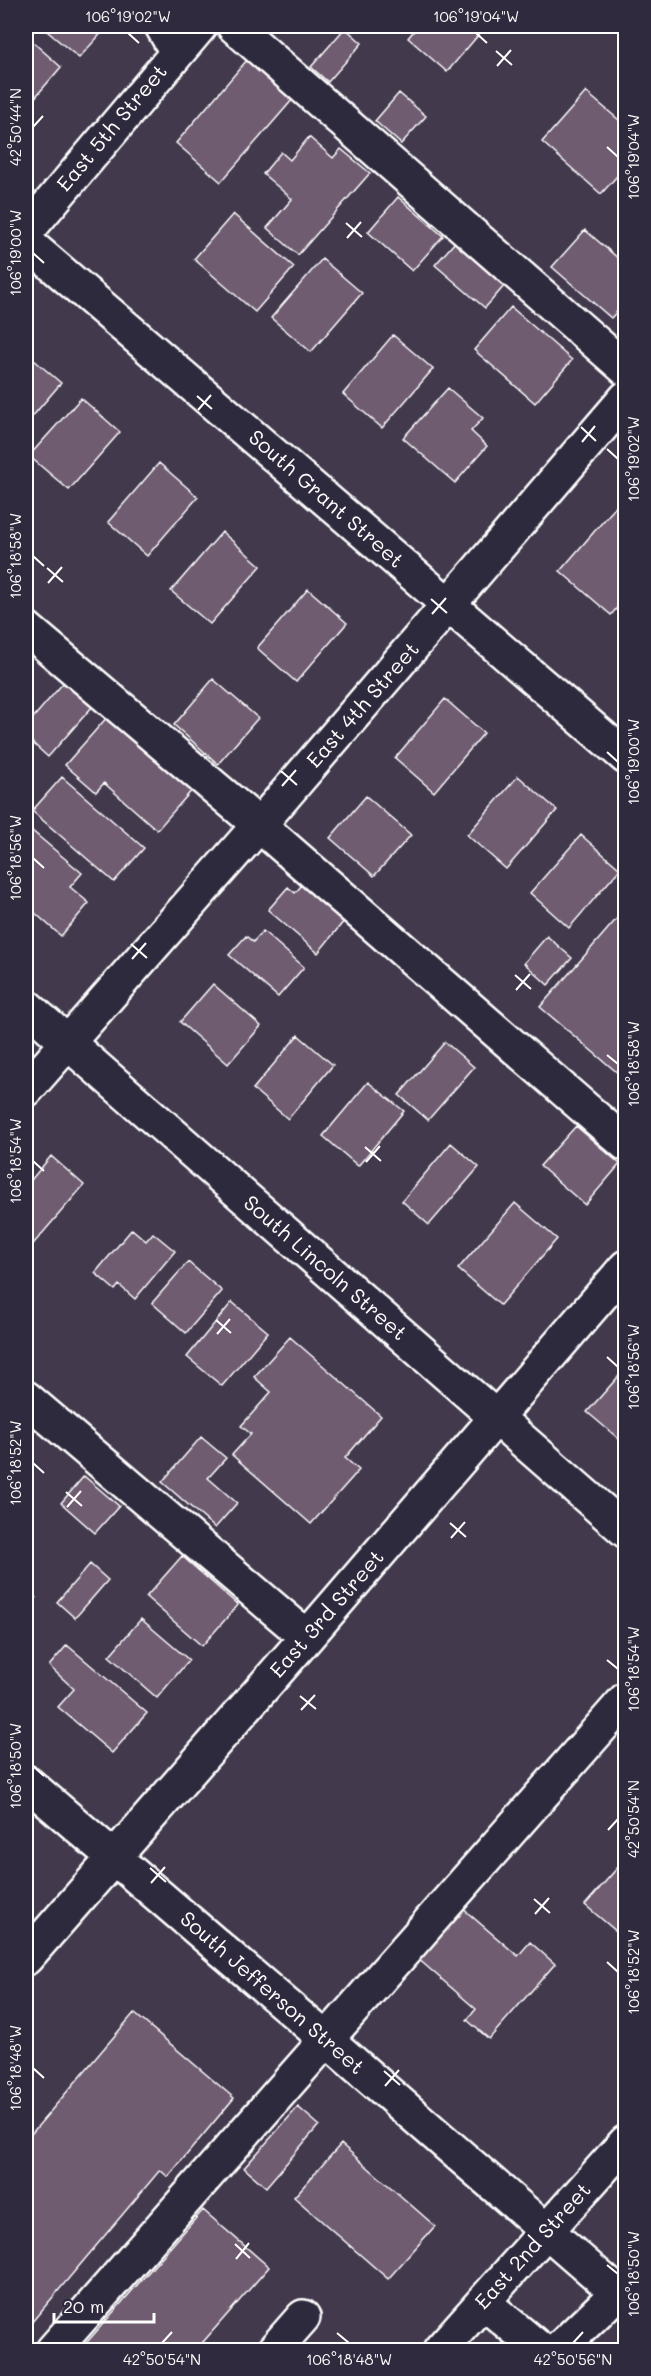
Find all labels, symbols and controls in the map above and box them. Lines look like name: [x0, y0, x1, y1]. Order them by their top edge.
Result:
text: 106°19'02"W: [85, 6, 171, 26]
text: 106°19'04"W: [433, 6, 519, 26]
street label: East 5th Street: [50, 58, 172, 196]
text: 42°50'44"N: [5, 88, 25, 166]
text: 106°19'04"W: [623, 114, 643, 200]
text: 106°19'00"W: [5, 210, 25, 296]
text: 106°19'02"W: [623, 416, 643, 502]
street label: South Grant Street: [244, 423, 410, 573]
text: 106°18'58"W: [5, 513, 25, 599]
street label: East 4th Street: [300, 635, 424, 773]
text: 106°19'00"W: [623, 719, 643, 805]
text: 106°18'56"W: [5, 815, 25, 901]
text: 106°18'58"W: [623, 1021, 643, 1107]
text: 106°18'54"W: [5, 1118, 25, 1204]
street label: South Lincoln Street: [239, 1188, 413, 1345]
text: 106°18'56"W: [623, 1324, 643, 1410]
text: 106°18'52"W: [5, 1420, 25, 1506]
street label: East 3rd Street: [263, 1543, 389, 1683]
text: 106°18'54"W: [623, 1626, 643, 1712]
text: 106°18'50"W: [5, 1723, 25, 1809]
text: 42°50'54"N: [623, 1780, 643, 1858]
street label: South Jefferson Street: [175, 1904, 371, 2079]
text: 106°18'52"W: [623, 1929, 643, 2015]
text: 106°18'48"W: [5, 2025, 25, 2111]
street label: East 2nd Street: [468, 2176, 596, 2314]
text: 106°18'50"W: [623, 2231, 643, 2317]
scale bar: [54, 2286, 154, 2324]
text: 20 m: [63, 2294, 104, 2318]
text: 42°50'54"N: [123, 2349, 201, 2369]
text: 106°18'48"W: [306, 2349, 392, 2369]
text: 42°50'56"N: [534, 2349, 612, 2369]

